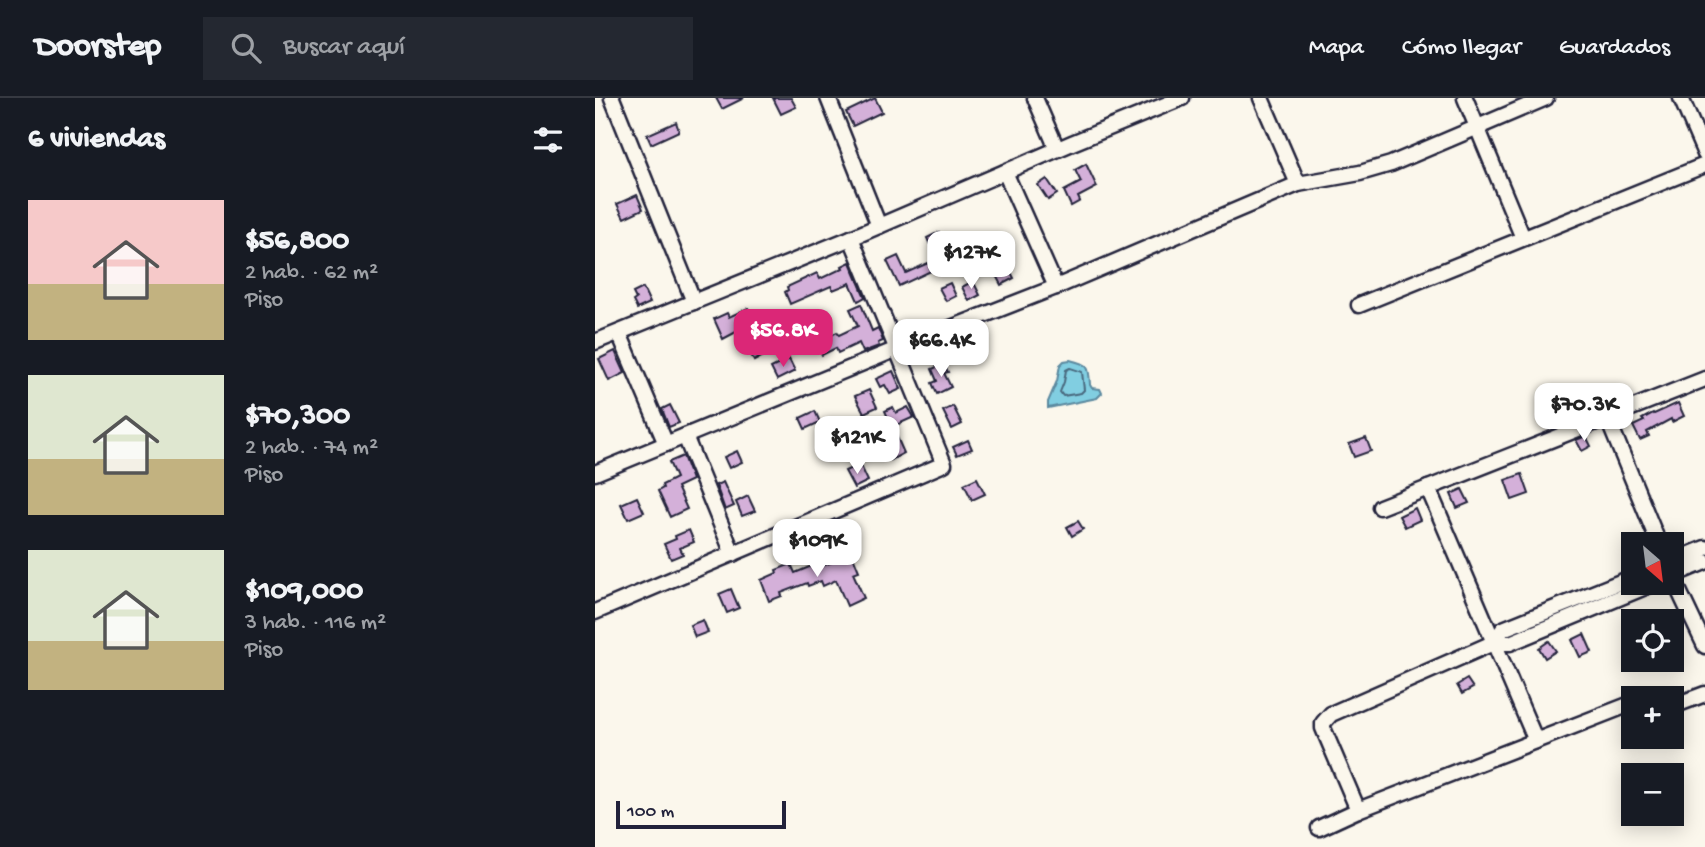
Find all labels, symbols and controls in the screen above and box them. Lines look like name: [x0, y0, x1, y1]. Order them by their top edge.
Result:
search box: [203, 17, 693, 80]
text: Doorstep: [35, 29, 161, 67]
icon: search: [227, 29, 265, 67]
text: Buscar aquí: [283, 33, 405, 64]
text: Mapa: [1309, 34, 1364, 63]
text: Cómo llegar: [1402, 34, 1521, 63]
text: Guardados: [1559, 34, 1670, 63]
icon: filters: [529, 121, 567, 159]
text: 6 viviendas: [28, 123, 165, 158]
text: $56,800: [245, 225, 349, 260]
icon: home: [84, 228, 168, 312]
pin: $127K: [922, 232, 1020, 291]
text: $127K: [943, 240, 999, 267]
text: 2 hab. · 62 m²: [245, 260, 378, 287]
text: Piso: [245, 287, 283, 314]
pin: $56.8K: [726, 310, 840, 369]
text: $56.8K: [750, 318, 816, 345]
pin: $66.4K: [884, 320, 998, 379]
text: $66.4K: [909, 328, 973, 355]
pin: $70.3K: [1527, 384, 1641, 443]
text: $70.3K: [1550, 392, 1618, 419]
text: $70,300: [245, 400, 350, 435]
icon: home: [84, 403, 168, 487]
pin: $121K: [808, 416, 906, 476]
text: $121K: [831, 425, 883, 452]
text: 2 hab. · 74 m²: [245, 435, 378, 462]
text: Piso: [245, 462, 283, 489]
pin: $109K: [768, 519, 866, 579]
text: $109K: [789, 528, 845, 555]
north arrow: [1621, 532, 1683, 595]
map controls: [1621, 532, 1684, 826]
text: $109,000: [245, 575, 363, 610]
icon: home: [84, 578, 168, 662]
button: locate: [1621, 609, 1684, 672]
text: 3 hab. · 116 m²: [245, 610, 386, 637]
text: Piso: [245, 637, 283, 664]
button: +: [1621, 686, 1684, 749]
button: −: [1621, 763, 1684, 826]
scale bar: [616, 798, 786, 830]
text: 100 m: [627, 801, 674, 824]

